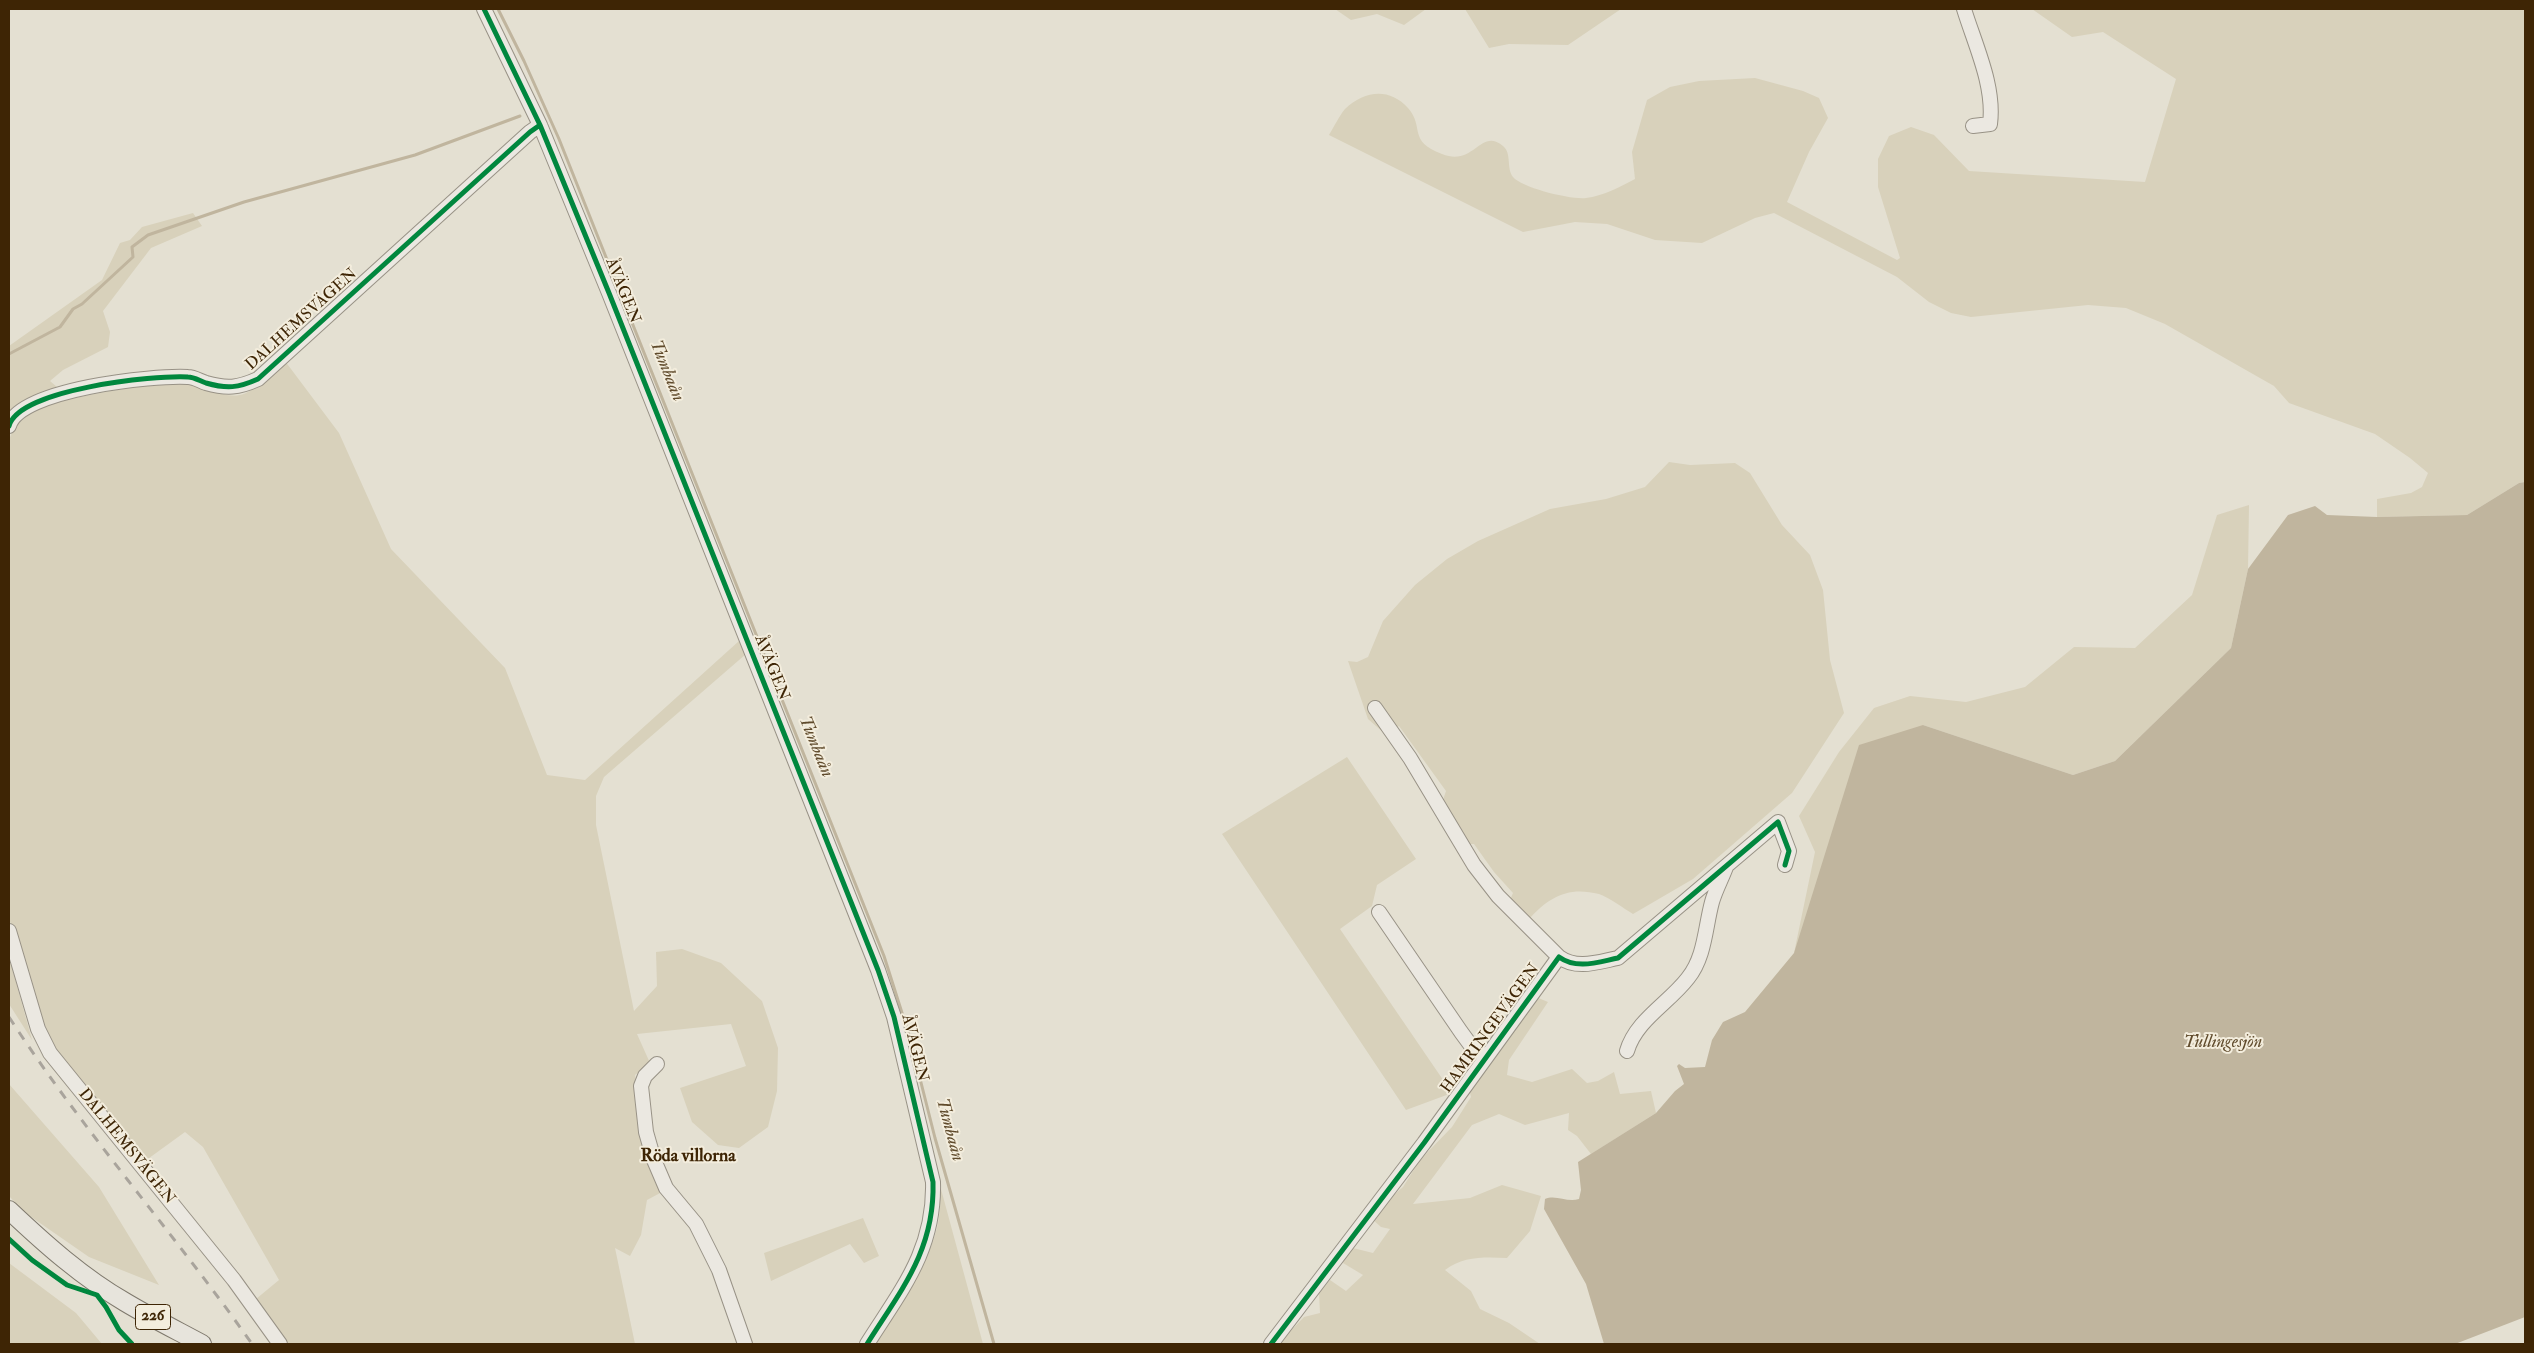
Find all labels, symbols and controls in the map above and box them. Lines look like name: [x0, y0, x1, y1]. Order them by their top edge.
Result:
street label: ÅVÄGEN: [600, 255, 644, 327]
street label: DALHEMSVÄGEN: [242, 265, 362, 375]
water label: Tumbaån: [644, 337, 688, 405]
street label: ÅVÄGEN: [749, 632, 793, 704]
water label: Tumbaån: [793, 713, 837, 781]
street label: HAMRINGEVÄGEN: [1438, 961, 1544, 1097]
street label: ÅVÄGEN: [896, 1012, 932, 1084]
water label: Tullingesjön: [2184, 1032, 2262, 1054]
street label: DALHEMSVÄGEN: [73, 1085, 179, 1209]
water label: Tumbaån: [930, 1096, 968, 1164]
district label: Röda villorna: [640, 1146, 736, 1168]
road number: 226: [136, 1304, 170, 1330]

